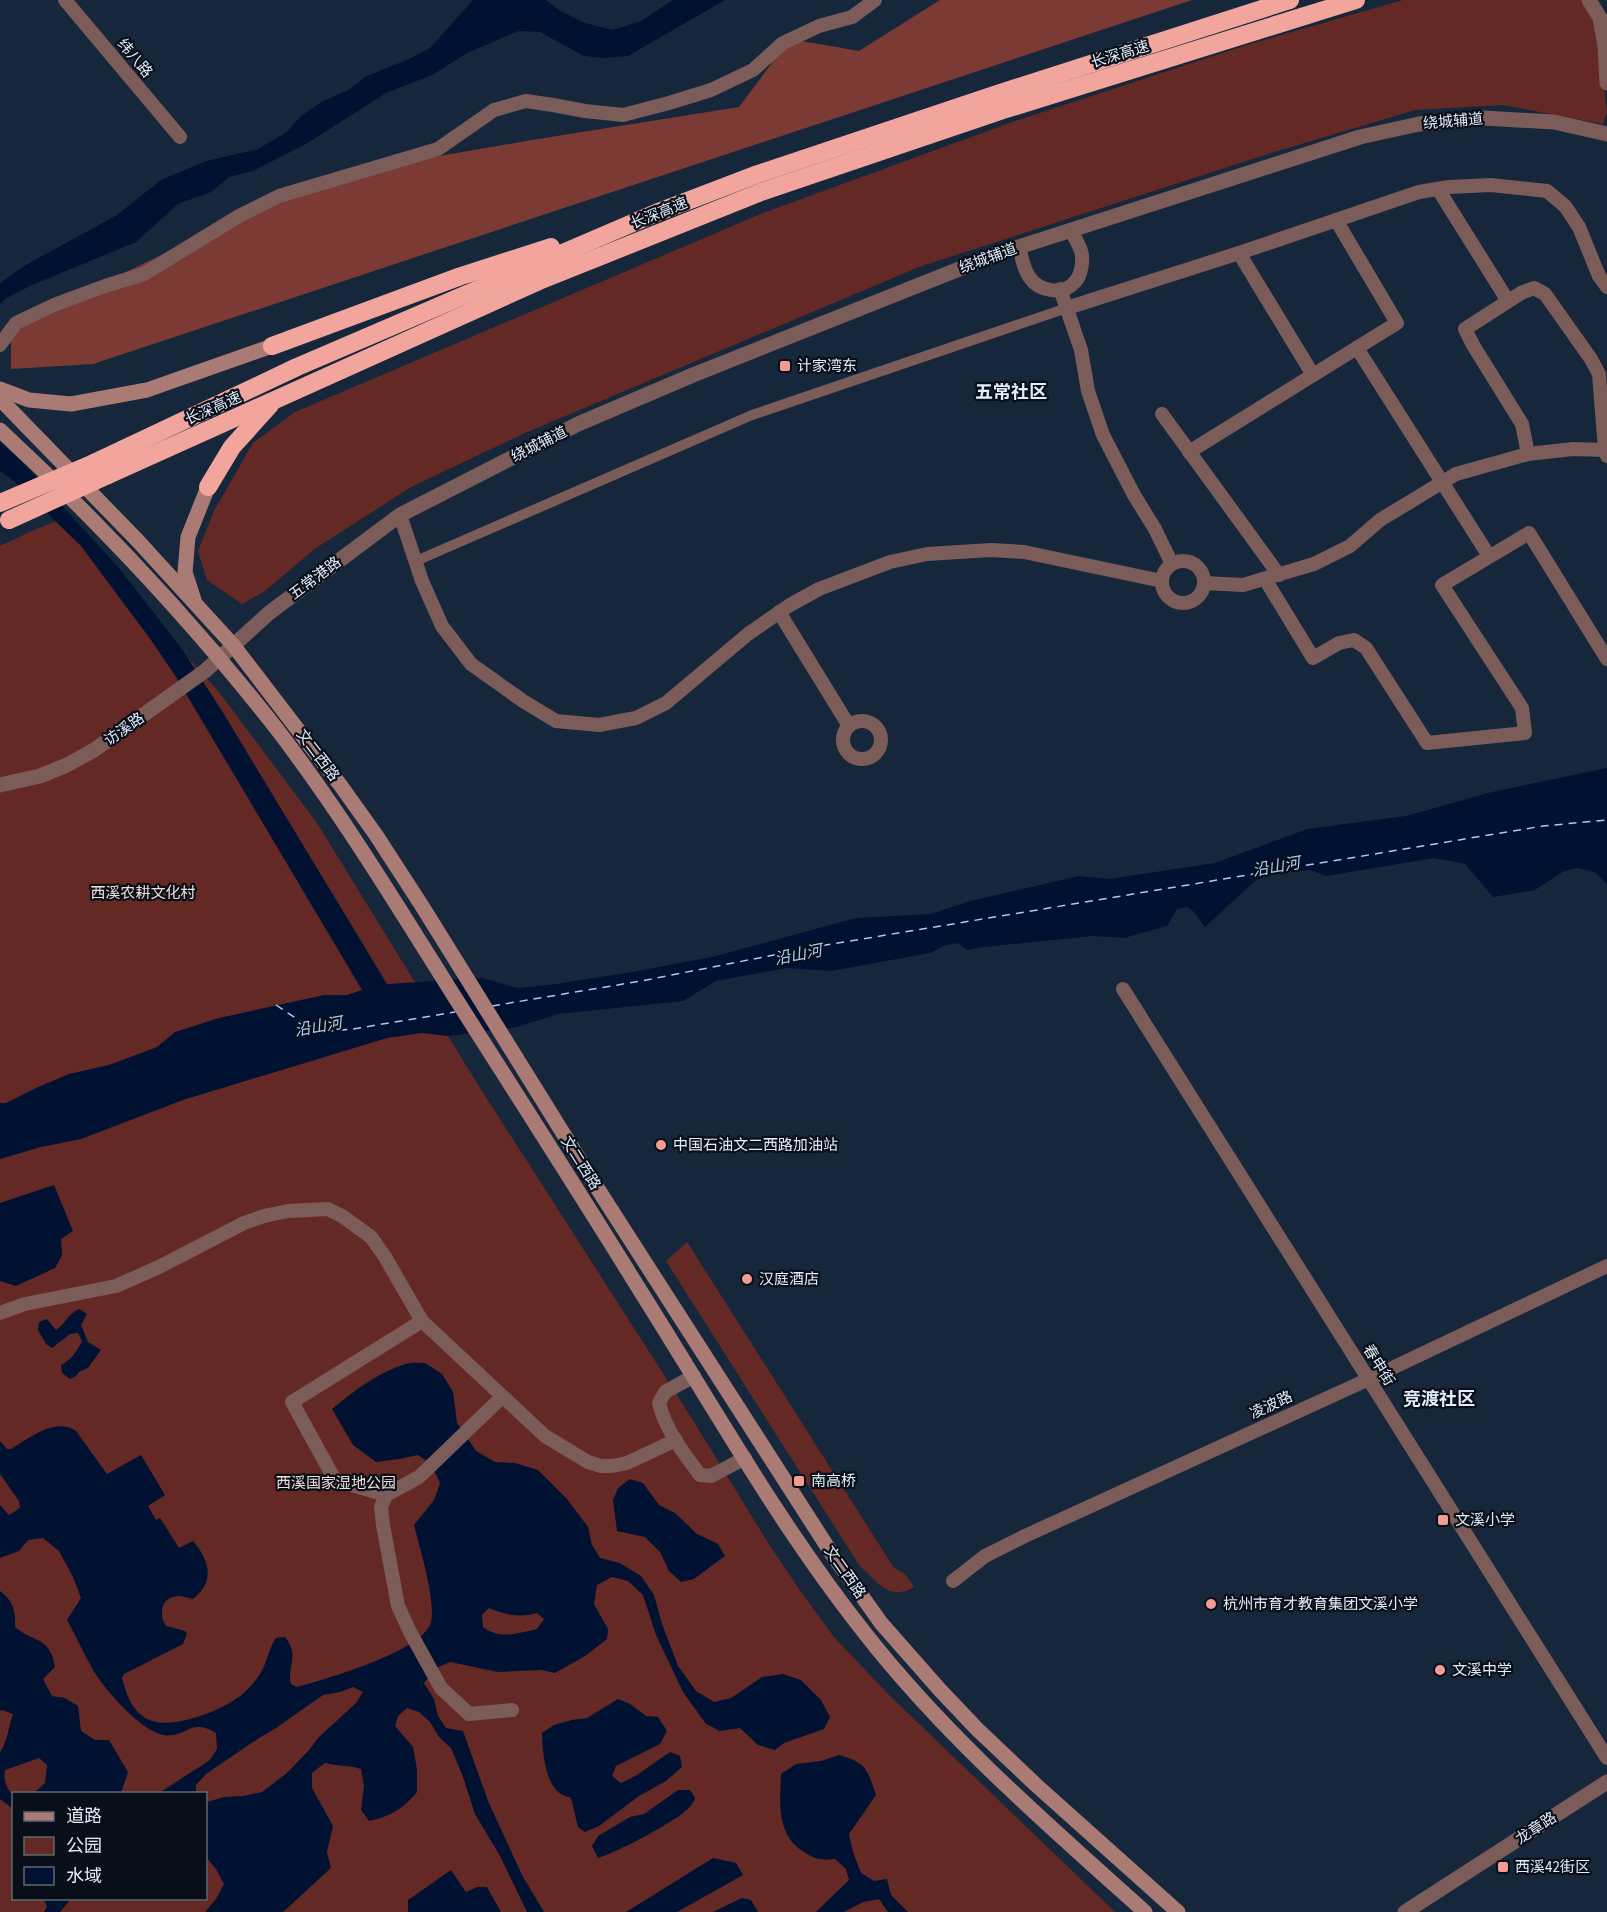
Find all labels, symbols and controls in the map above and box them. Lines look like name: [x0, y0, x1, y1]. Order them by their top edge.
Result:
street label: 纬八路: [112, 34, 157, 82]
street label: 长深高速: [1088, 36, 1152, 73]
street label: 绕城辅道: [1422, 108, 1484, 135]
street label: 长深高速: [627, 192, 691, 234]
street label: 绕城辅道: [956, 238, 1020, 279]
place label: 计家湾东: [797, 356, 857, 377]
marker: 计家湾东: [778, 359, 792, 373]
district label: 五常社区: [975, 380, 1047, 405]
street label: 长深高速: [182, 387, 245, 430]
street label: 绕城辅道: [508, 421, 571, 467]
street label: 五常港路: [285, 552, 346, 605]
street label: 访溪路: [100, 708, 149, 751]
street label: 文二西路: [291, 725, 344, 786]
water label: 沿山河: [1251, 851, 1305, 882]
park label: 西溪农耕文化村: [90, 883, 196, 904]
water label: 沿山河: [773, 939, 827, 970]
water label: 沿山河: [293, 1011, 347, 1042]
street label: 文二西路: [556, 1132, 605, 1194]
place label: 中国石油文二西路加油站: [673, 1135, 838, 1156]
marker: 中国石油文二西路加油站: [654, 1138, 668, 1152]
place label: 汉庭酒店: [759, 1269, 819, 1290]
marker: 汉庭酒店: [740, 1272, 754, 1286]
street label: 春申街: [1358, 1341, 1399, 1390]
street label: 凌波路: [1246, 1386, 1296, 1424]
district label: 竞渡社区: [1403, 1387, 1475, 1412]
place label: 南高桥: [811, 1471, 856, 1492]
park label: 西溪国家湿地公园: [276, 1473, 396, 1494]
marker: 南高桥: [792, 1474, 806, 1488]
place label: 文溪小学: [1455, 1510, 1515, 1531]
marker: 文溪小学: [1436, 1513, 1450, 1527]
street label: 文二西路: [819, 1542, 870, 1603]
place label: 杭州市育才教育集团文溪小学: [1223, 1594, 1418, 1615]
marker: 杭州市育才教育集团文溪小学: [1204, 1597, 1218, 1611]
place label: 文溪中学: [1452, 1660, 1512, 1681]
marker: 文溪中学: [1433, 1663, 1447, 1677]
legend: [12, 1792, 207, 1900]
text: 道路: [66, 1804, 102, 1829]
street label: 龙章路: [1512, 1807, 1561, 1849]
text: 公园: [66, 1834, 102, 1859]
place label: 西溪42街区: [1515, 1857, 1590, 1878]
marker: 西溪42街区: [1496, 1860, 1510, 1874]
text: 水域: [66, 1864, 102, 1889]

